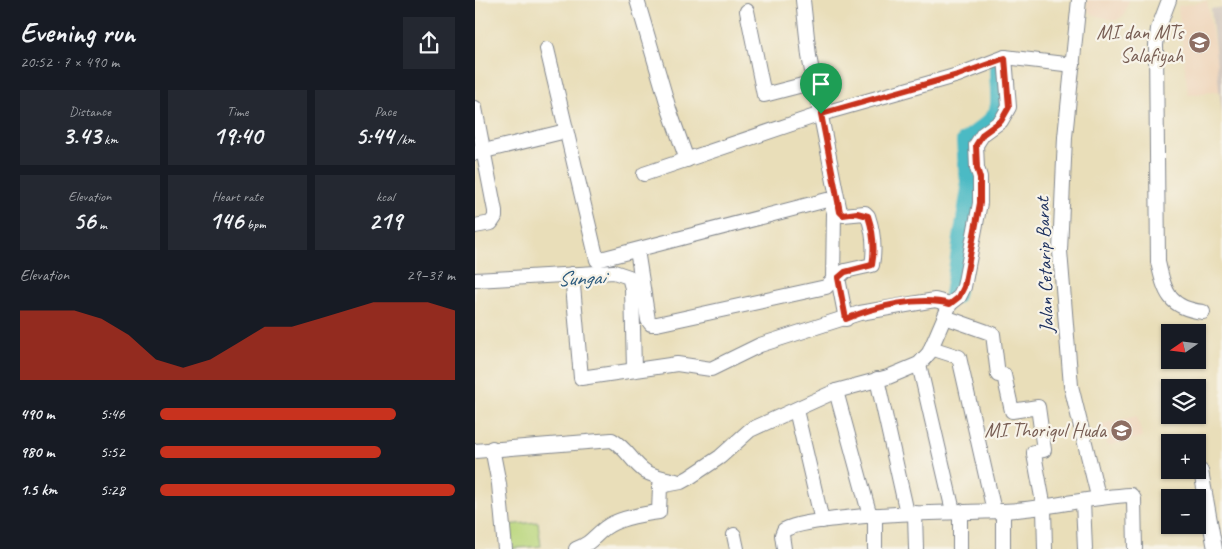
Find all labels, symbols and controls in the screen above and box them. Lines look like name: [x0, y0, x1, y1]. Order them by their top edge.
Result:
text: Evening run: [20, 15, 135, 50]
button: share: [403, 17, 455, 69]
place label: MI dan MTs Salafiyah: [1097, 20, 1185, 68]
school or university icon: MI dan MTs Salafiyah: [1187, 31, 1211, 55]
text: 20:52 · 7 × 490 m: [20, 52, 119, 72]
pin: [800, 63, 842, 114]
icon: arrive: [807, 70, 835, 98]
text: Distance: [69, 103, 111, 120]
text: Time: [227, 103, 248, 120]
text: Pace: [374, 103, 396, 120]
text: 3.43: [62, 120, 101, 152]
text: 19:40: [213, 120, 262, 152]
text: 5:44: [355, 120, 393, 152]
text: km: [101, 131, 118, 148]
text: /km: [393, 131, 415, 148]
text: Elevation: [68, 188, 111, 205]
text: Heart rate: [212, 188, 263, 205]
text: kcal: [376, 188, 394, 205]
street label: Jalan Cetarip Barat: [1030, 194, 1059, 334]
text: 56: [73, 205, 96, 237]
text: 146: [209, 205, 243, 237]
text: 219: [368, 205, 402, 237]
text: m: [96, 216, 107, 233]
text: bpm: [243, 216, 266, 233]
water label: Sungai: [557, 264, 610, 292]
text: Elevation: [20, 265, 69, 285]
text: 29–37 m: [406, 265, 455, 285]
north arrow: [1161, 324, 1206, 369]
map controls: [1161, 324, 1206, 534]
button: layers: [1161, 379, 1206, 424]
text: 490 m: [20, 404, 54, 424]
text: 5:46: [100, 404, 125, 424]
place label: MI Thoriqul Huda: [985, 418, 1108, 443]
school or university icon: MI Thoriqul Huda: [1110, 418, 1134, 442]
button: +: [1161, 434, 1206, 479]
text: 980 m: [20, 442, 54, 462]
text: 5:52: [100, 442, 125, 462]
text: 1.5 km: [20, 480, 57, 500]
text: 5:28: [100, 480, 125, 500]
button: −: [1161, 489, 1206, 534]

